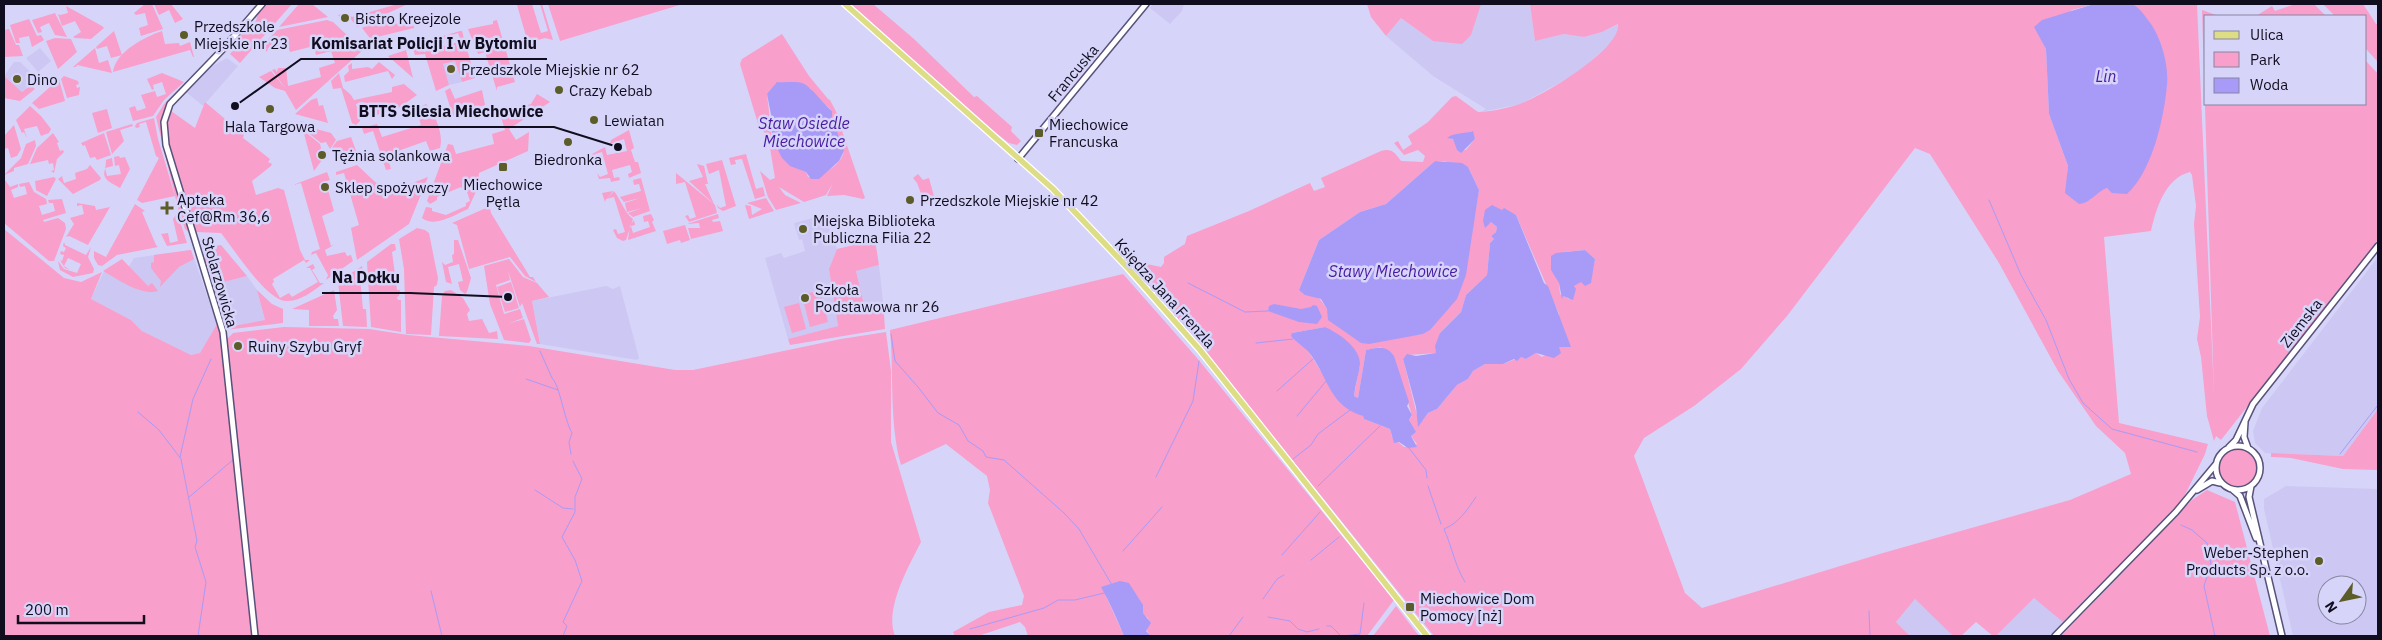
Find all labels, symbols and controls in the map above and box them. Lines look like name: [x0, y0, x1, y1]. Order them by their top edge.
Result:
place label: Bistro Kreejzole: [355, 9, 461, 28]
marker: Bistro Kreejzole: [339, 12, 351, 24]
legend: [2204, 15, 2367, 105]
place label: Przedszkole Miejskie nr 23: [194, 17, 288, 53]
text: Ulica: [2250, 25, 2284, 44]
callout: Komisariat Policji I w Bytomiu: [301, 28, 547, 59]
marker: Przedszkole Miejskie nr 23: [178, 29, 190, 41]
text: Komisariat Policji I w Bytomiu: [311, 33, 537, 53]
street label: Francuska: [1043, 40, 1103, 106]
text: Park: [2250, 50, 2280, 69]
place label: Przedszkole Miejskie nr 62: [461, 60, 639, 79]
marker: Przedszkole Miejskie nr 62: [445, 63, 457, 75]
water label: Lin: [2095, 66, 2117, 86]
place label: Dino: [27, 70, 58, 89]
marker: Dino: [11, 73, 23, 85]
text: Woda: [2250, 75, 2288, 94]
place label: Crazy Kebab: [569, 81, 653, 100]
marker: Crazy Kebab: [553, 84, 565, 96]
callout: BTTS Silesia Miechowice: [349, 96, 554, 127]
text: BTTS Silesia Miechowice: [358, 101, 544, 121]
marker: Hala Targowa: [264, 103, 276, 115]
place label: Lewiatan: [604, 111, 665, 130]
water label: Staw Osiedle Miechowice: [758, 113, 850, 151]
marker: Lewiatan: [588, 114, 600, 126]
place label: Miechowice Francuska: [1049, 115, 1129, 151]
place label: Hala Targowa: [225, 117, 315, 136]
marker: Miechowice Francuska: [1033, 127, 1045, 139]
marker: Biedronka: [562, 136, 574, 148]
place label: Tężnia solankowa: [332, 146, 450, 165]
marker: Tężnia solankowa: [316, 149, 328, 161]
place label: Biedronka: [534, 150, 602, 169]
marker: Miechowice Pętla: [497, 161, 509, 173]
place label: Miechowice Pętla: [463, 175, 543, 211]
place label: Sklep spożywczy: [335, 178, 449, 197]
marker: Sklep spożywczy: [319, 181, 331, 193]
place label: Apteka Cef@Rm 36,6: [177, 190, 270, 226]
place label: Przedszkole Miejskie nr 42: [920, 191, 1098, 210]
marker: Przedszkole Miejskie nr 42: [904, 194, 916, 206]
marker: Apteka Cef@Rm 36,6: [161, 202, 173, 214]
place label: Miejska Biblioteka Publiczna Filia 22: [813, 211, 935, 247]
marker: Miejska Biblioteka Publiczna Filia 22: [797, 223, 809, 235]
street label: Stolarzowicka: [198, 234, 242, 330]
street label: Księdza Jana Frenzla: [1111, 234, 1219, 352]
water label: Stawy Miechowice: [1328, 261, 1458, 281]
callout: Na Dołku: [322, 262, 410, 293]
text: Na Dołku: [332, 267, 400, 287]
place label: Szkoła Podstawowa nr 26: [815, 280, 940, 316]
marker: Szkoła Podstawowa nr 26: [799, 292, 811, 304]
street label: Ziemska: [2276, 295, 2326, 351]
place label: Ruiny Szybu Gryf: [248, 337, 362, 356]
marker: Ruiny Szybu Gryf: [232, 340, 244, 352]
place label: Weber-Stephen Products Sp. z o.o.: [2186, 543, 2309, 579]
marker: Weber-Stephen Products Sp. z o.o.: [2313, 555, 2325, 567]
north arrow: [2317, 575, 2367, 625]
place label: Miechowice Dom Pomocy [nż]: [1420, 589, 1535, 625]
scale bar: [18, 592, 144, 624]
text: N: [2321, 598, 2341, 616]
text: 200 m: [25, 600, 69, 619]
marker: Miechowice Dom Pomocy [nż]: [1404, 601, 1416, 613]

